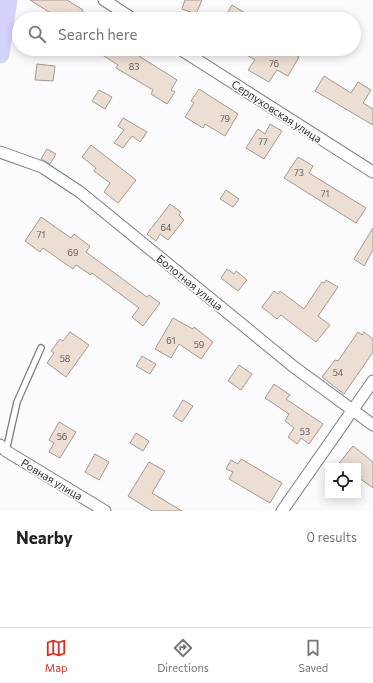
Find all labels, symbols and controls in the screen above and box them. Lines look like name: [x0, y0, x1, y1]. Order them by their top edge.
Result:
search box: [12, 12, 361, 56]
icon: search: [26, 23, 48, 45]
text: Search here: [58, 25, 137, 43]
house number: 76: [269, 58, 279, 69]
house number: 83: [129, 61, 139, 72]
street label: Серпуховская улица: [230, 77, 324, 145]
house number: 79: [220, 113, 230, 124]
house number: 77: [258, 136, 268, 147]
house number: 73: [294, 167, 304, 178]
house number: 71: [321, 188, 329, 199]
house number: 64: [161, 222, 172, 233]
house number: 71: [37, 229, 45, 240]
house number: 69: [68, 247, 78, 258]
street label: Болотная улица: [154, 251, 226, 313]
house number: 61: [166, 335, 176, 346]
house number: 59: [194, 339, 204, 350]
house number: 58: [60, 353, 70, 364]
house number: 54: [333, 367, 344, 378]
house number: 53: [300, 426, 310, 437]
house number: 56: [57, 431, 67, 442]
street label: Ровная улица: [19, 456, 85, 502]
map controls: [325, 463, 361, 499]
button: locate: [325, 463, 361, 499]
text: Nearby: [16, 527, 73, 548]
text: 0 results: [306, 529, 357, 545]
tab: Map: [45, 637, 68, 674]
tab: Directions: [157, 637, 209, 674]
tab: Saved: [298, 637, 328, 674]

